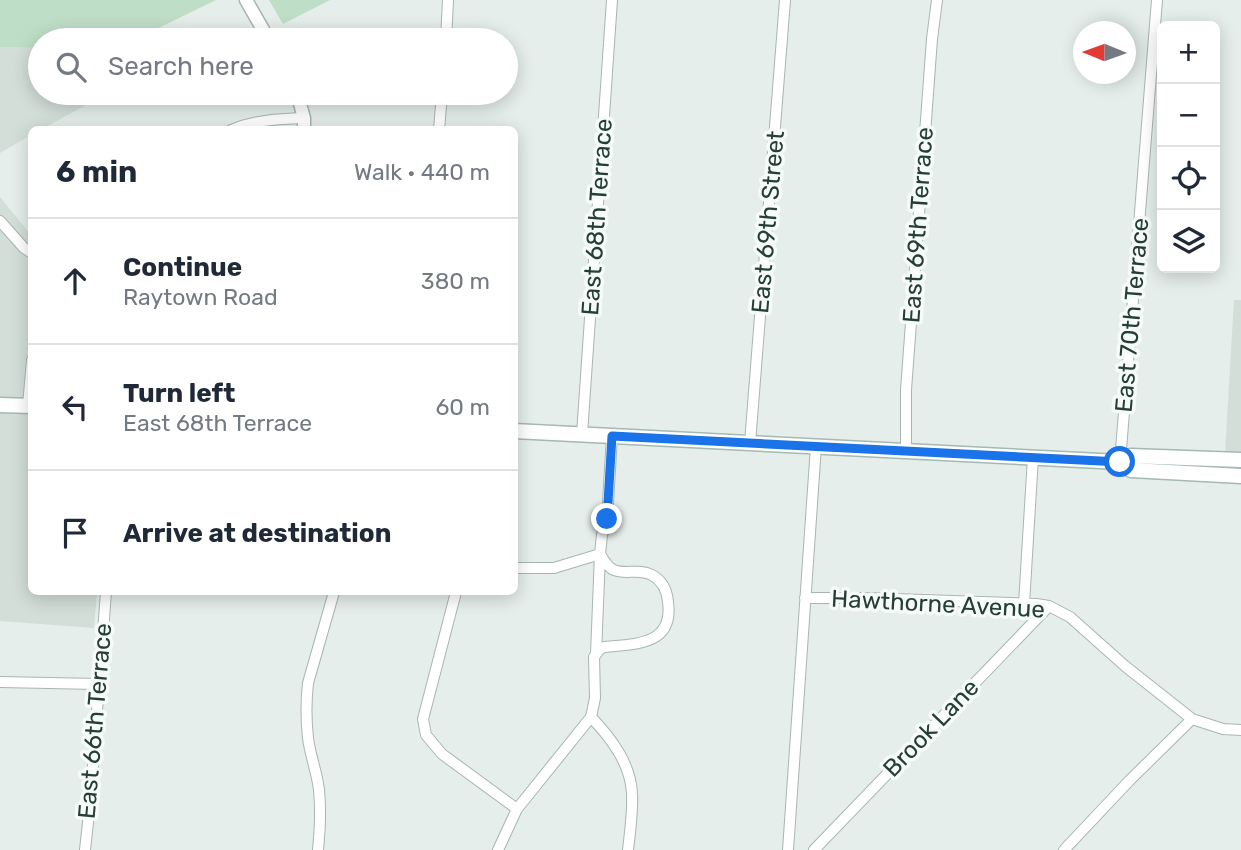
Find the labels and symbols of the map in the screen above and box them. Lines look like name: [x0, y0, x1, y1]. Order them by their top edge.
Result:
north arrow: [1073, 21, 1136, 84]
street label: East 68th Terrace: [576, 118, 618, 316]
street label: East 69th Terrace: [897, 126, 939, 324]
street label: East 69th Street: [746, 130, 790, 314]
street label: East 70th Terrace: [1110, 217, 1154, 413]
route start: [1104, 446, 1135, 477]
route end: [591, 503, 622, 534]
street label: Hawthorne Avenue: [831, 584, 1045, 624]
street label: East 66th Terrace: [72, 622, 118, 820]
street label: Brook Lane: [877, 673, 985, 783]

